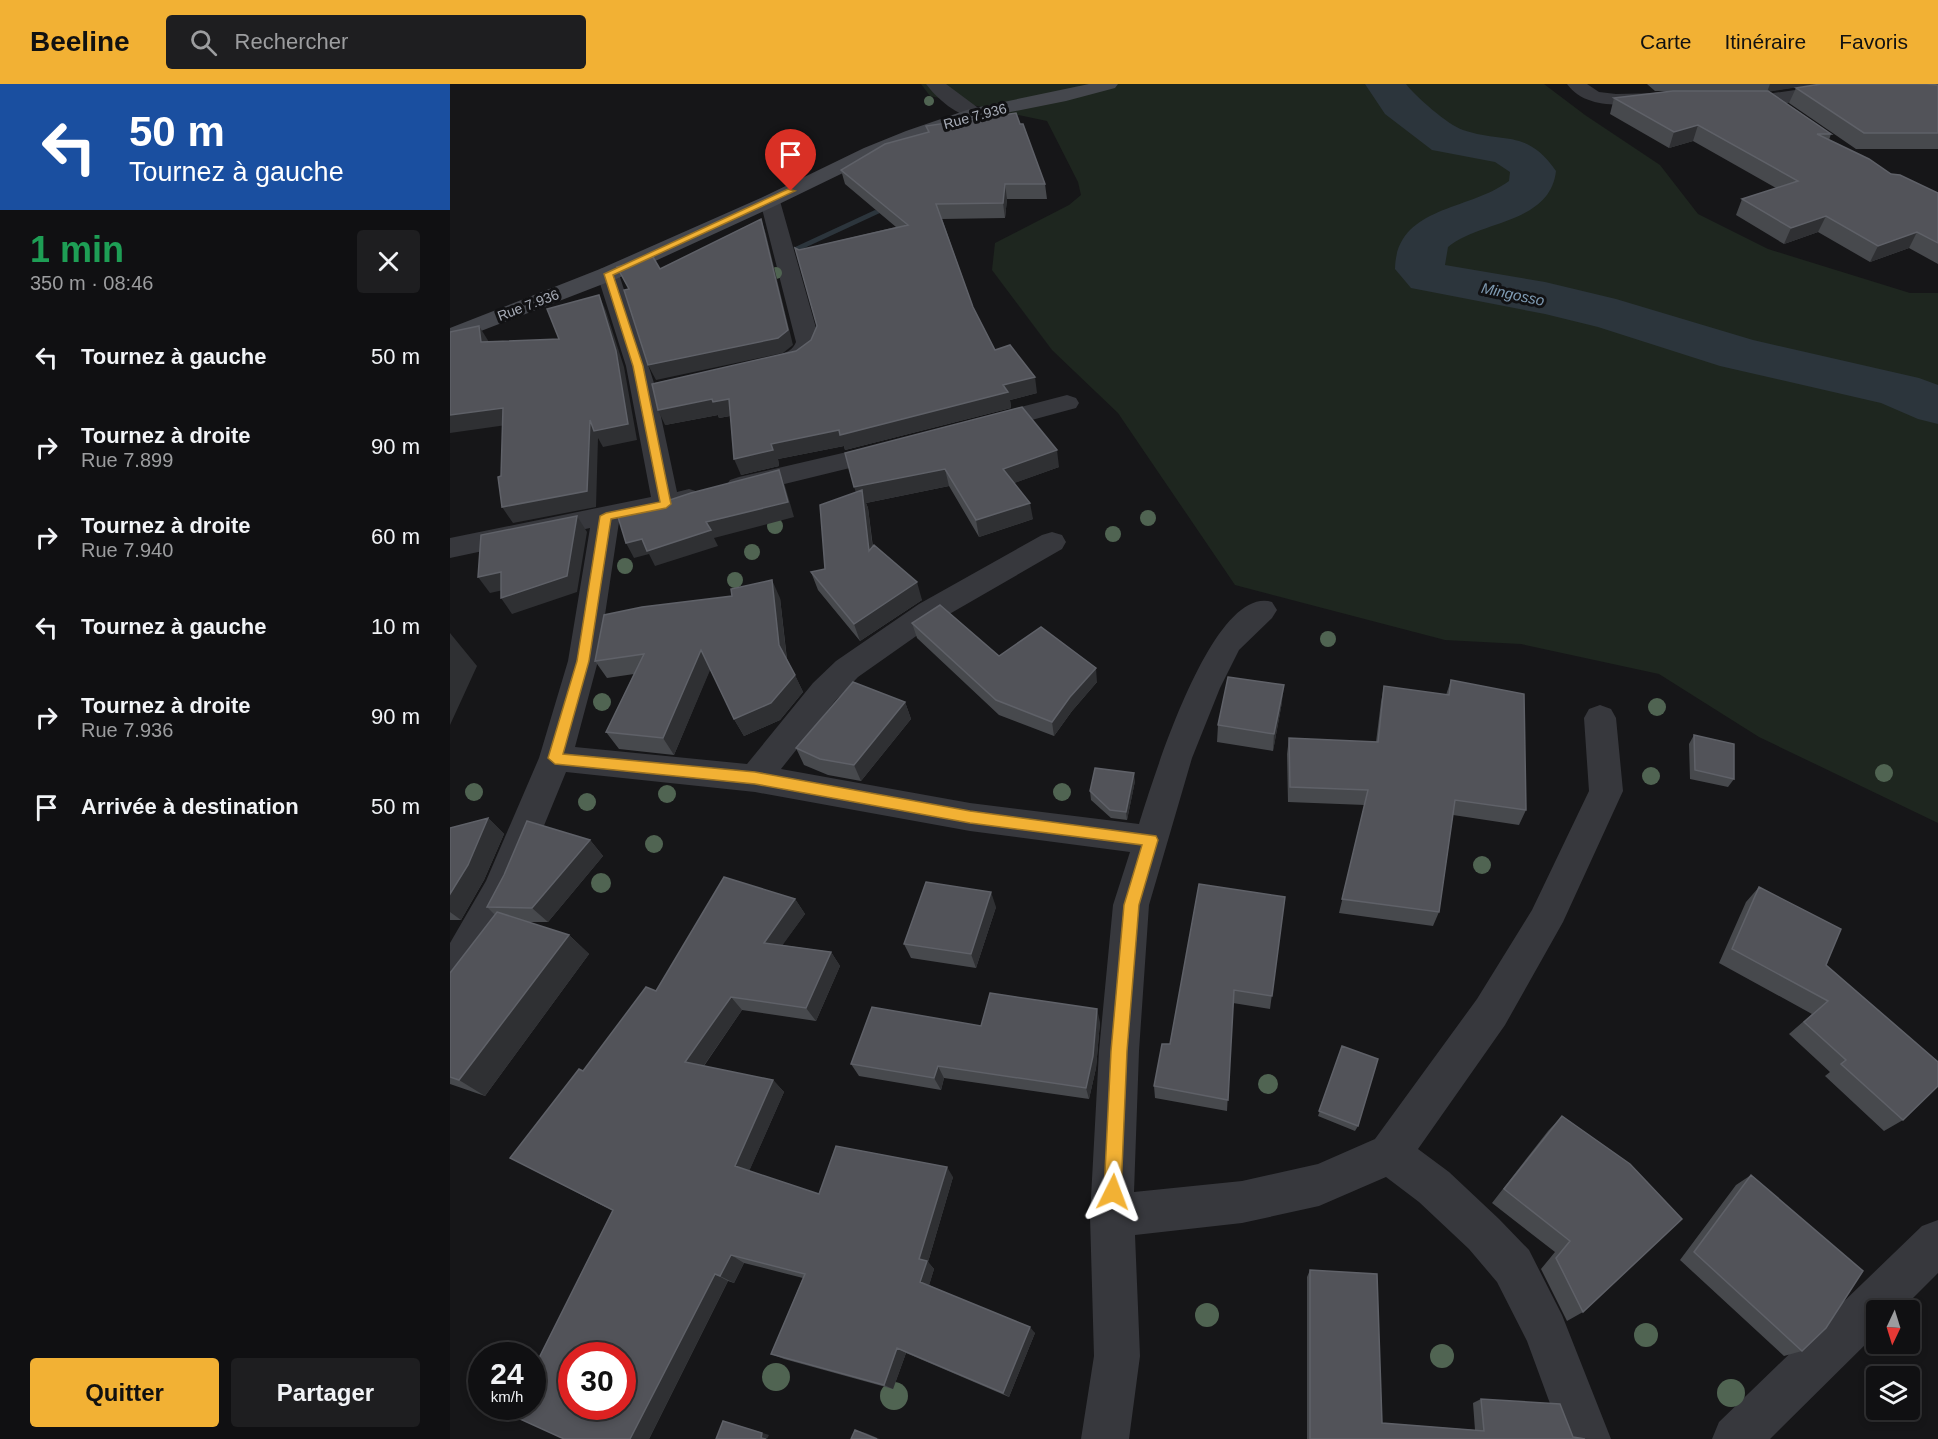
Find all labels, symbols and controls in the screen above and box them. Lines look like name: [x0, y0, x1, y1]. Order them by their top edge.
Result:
search box: [166, 15, 586, 69]
text: Beeline: [30, 26, 130, 57]
icon: search: [187, 26, 220, 59]
text: Rechercher: [235, 29, 348, 54]
text: Carte: [1640, 30, 1691, 53]
text: Itinéraire: [1724, 30, 1806, 53]
text: Favoris: [1839, 30, 1908, 53]
street label: Rue 7.936: [942, 100, 1008, 132]
icon: left: [30, 108, 108, 186]
text: 50 m: [129, 108, 225, 155]
pin: [765, 129, 816, 191]
icon: arrive: [774, 138, 807, 171]
text: Tournez à gauche: [129, 157, 344, 187]
text: 1 min: [30, 229, 124, 270]
button: close: [357, 230, 420, 293]
text: 350 m · 08:46: [30, 272, 153, 294]
water label: Mingosso: [1480, 279, 1546, 309]
street label: Rue 7.936: [495, 286, 561, 324]
icon: left: [30, 341, 63, 374]
text: Tournez à gauche: [81, 344, 266, 369]
text: 50 m: [371, 344, 420, 369]
text: Tournez à droite: [81, 423, 251, 448]
icon: right: [30, 431, 63, 464]
text: 90 m: [371, 434, 420, 459]
text: Rue 7.899: [81, 449, 173, 471]
text: Tournez à droite: [81, 513, 251, 538]
icon: right: [30, 521, 63, 554]
text: 60 m: [371, 524, 420, 549]
text: Rue 7.940: [81, 539, 173, 561]
icon: left: [30, 611, 63, 644]
text: Tournez à gauche: [81, 614, 266, 639]
text: 10 m: [371, 614, 420, 639]
text: Tournez à droite: [81, 693, 251, 718]
icon: right: [30, 701, 63, 734]
text: 90 m: [371, 704, 420, 729]
text: Rue 7.936: [81, 719, 173, 741]
icon: arrive: [30, 791, 63, 824]
text: Arrivée à destination: [81, 794, 299, 819]
text: 50 m: [371, 794, 420, 819]
position arrow: [1081, 1160, 1145, 1224]
north arrow: [1866, 1300, 1920, 1354]
map controls: [1866, 1300, 1920, 1420]
speed limit sign: 30: [558, 1342, 636, 1420]
text: 24: [490, 1357, 524, 1390]
button: Quitter: [30, 1358, 219, 1427]
button: Partager: [231, 1358, 420, 1427]
button: layers: [1866, 1366, 1920, 1420]
text: km/h: [491, 1388, 523, 1405]

